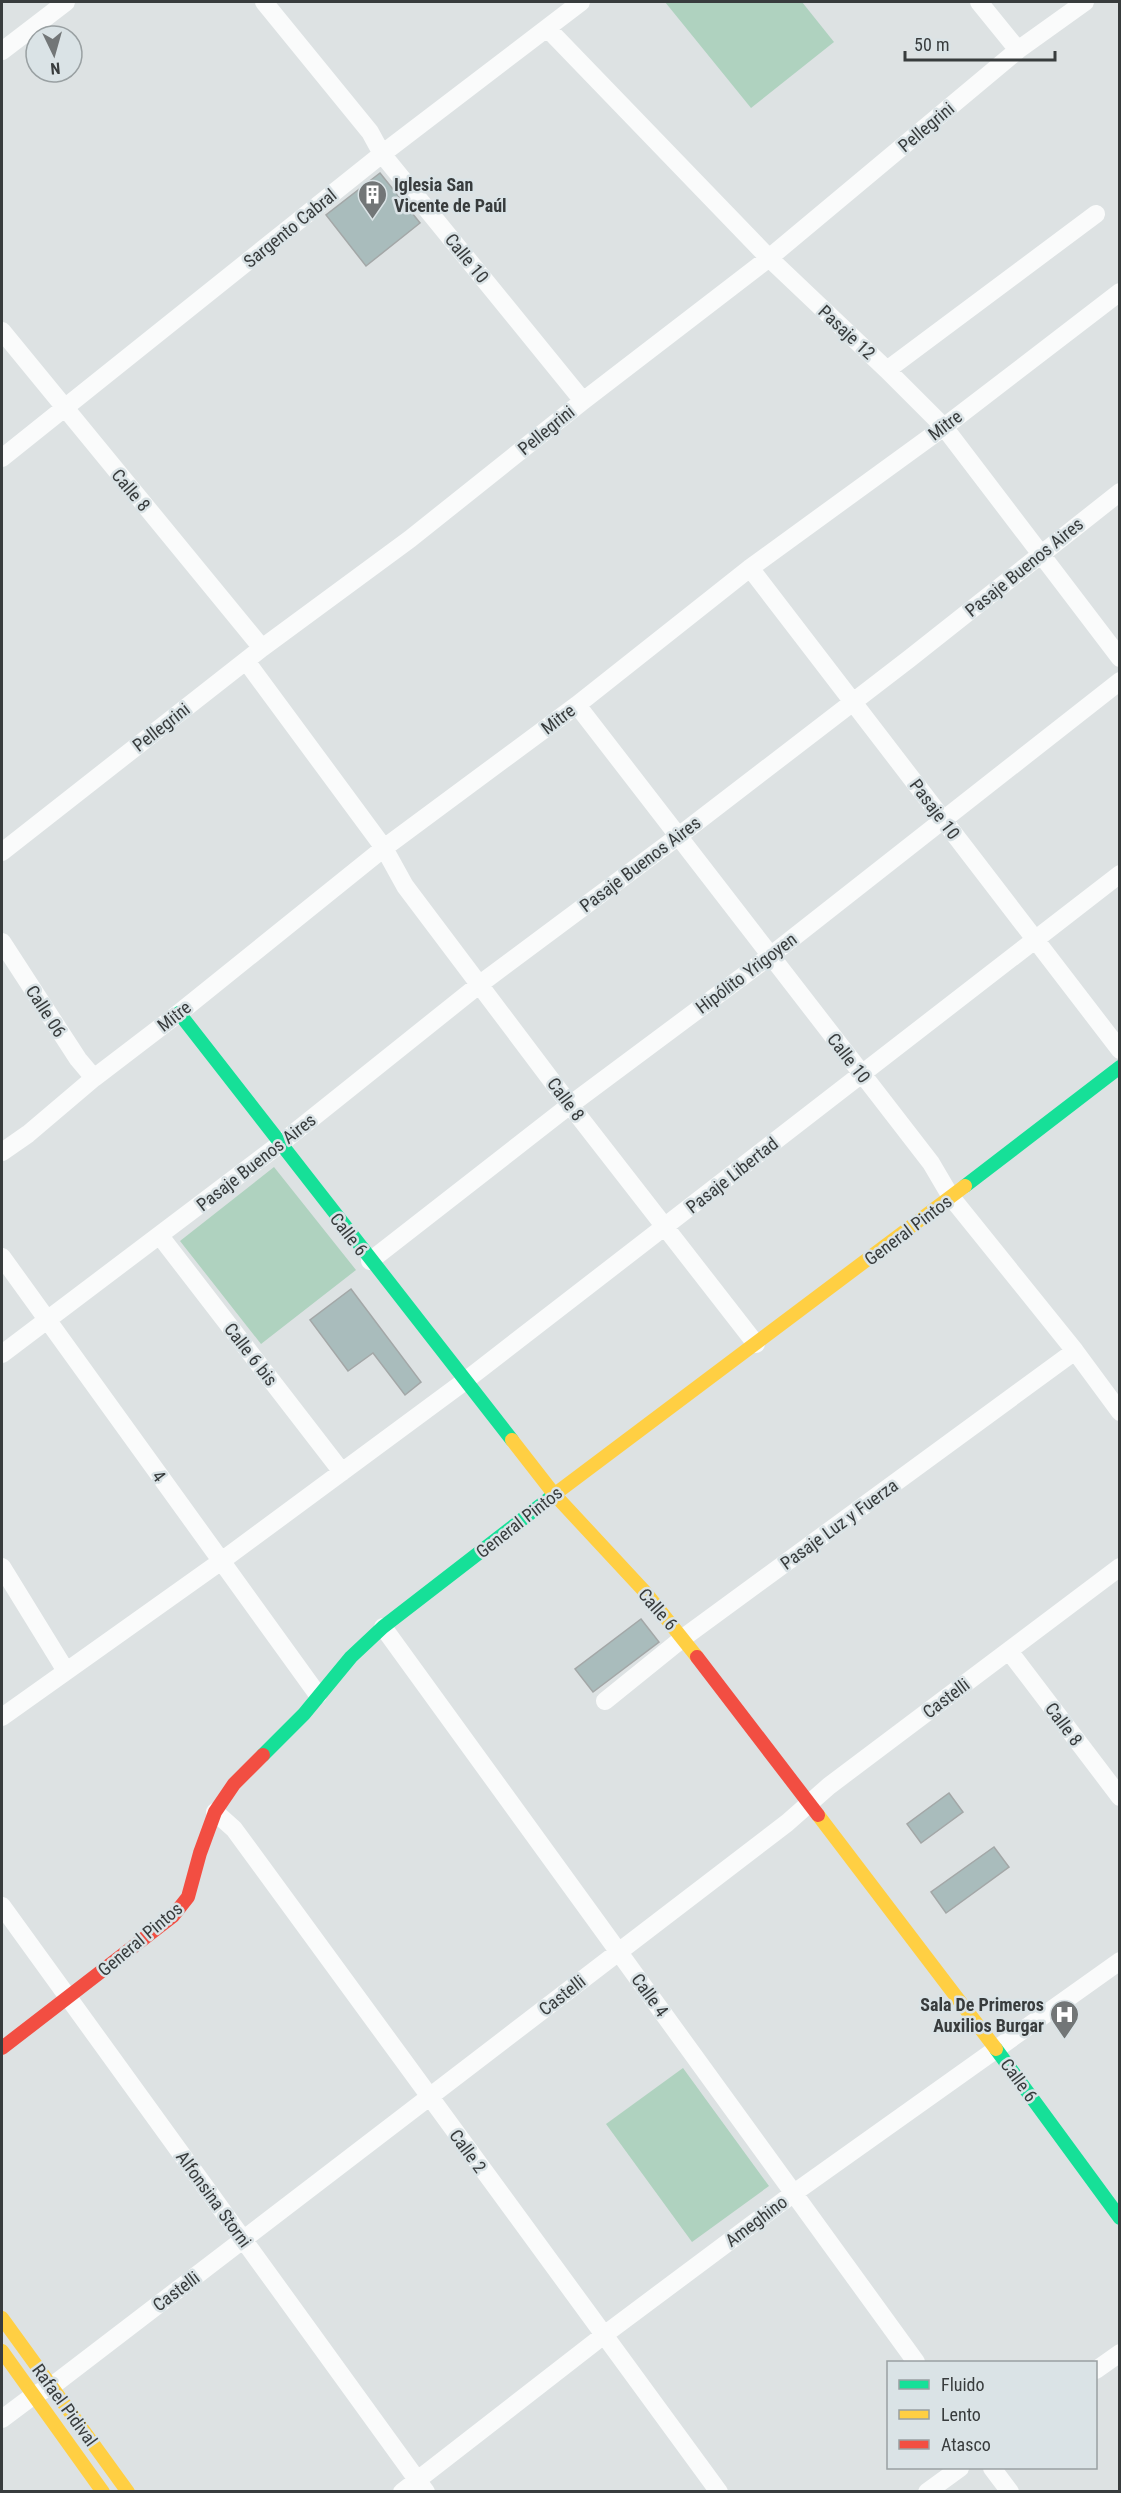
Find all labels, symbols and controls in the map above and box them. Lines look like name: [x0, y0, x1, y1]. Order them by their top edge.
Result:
north arrow: [24, 24, 84, 84]
scale bar: [905, 24, 1055, 62]
text: 50 m: [914, 34, 949, 55]
text: N: [50, 59, 61, 78]
street label: Pellegrini: [894, 98, 958, 156]
place label: Iglesia San Vicente de Paúl: [394, 174, 507, 216]
building icon: Iglesia San Vicente de Paúl: [357, 178, 389, 220]
street label: Sargento Cabral: [239, 184, 341, 272]
street label: Calle 10: [441, 229, 493, 287]
street label: Pasaje 12: [814, 301, 880, 364]
street label: Pellegrini: [514, 401, 578, 459]
street label: Mitre: [924, 406, 966, 444]
street label: Calle 8: [107, 465, 155, 515]
street label: Pasaje Buenos Aires: [961, 513, 1087, 621]
street label: Pellegrini: [128, 698, 194, 756]
street label: Mitre: [537, 700, 579, 738]
street label: Pasaje 10: [906, 775, 964, 843]
street label: Pasaje Buenos Aires: [576, 812, 704, 916]
street label: Hipólito Yrigoyen: [691, 928, 801, 1018]
street label: Calle 06: [22, 981, 70, 1041]
street label: Mitre: [153, 996, 195, 1036]
street label: Calle 10: [823, 1029, 875, 1087]
street label: Calle 8: [543, 1073, 589, 1125]
street label: Pasaje Buenos Aires: [192, 1109, 320, 1215]
street label: Pasaje Libertad: [682, 1133, 782, 1217]
street label: General Pintos: [860, 1190, 956, 1270]
street label: Calle 6: [326, 1208, 372, 1260]
street label: Calle 6 bis: [220, 1318, 282, 1390]
street label: 4: [148, 1466, 170, 1486]
street label: Pasaje Luz y Fuerza: [776, 1474, 902, 1574]
street label: General Pintos: [472, 1482, 566, 1562]
street label: Calle 6: [634, 1584, 682, 1634]
street label: Castelli: [918, 1674, 974, 1722]
street label: Calle 8: [1041, 1698, 1087, 1750]
street label: General Pintos: [94, 1898, 186, 1980]
street label: Calle 4: [627, 1969, 673, 2021]
street label: Castelli: [535, 1970, 589, 2020]
place label: Sala De Primeros Auxilios Burgar: [920, 1994, 1044, 2036]
hospital icon: Sala De Primeros Auxilios Burgar: [1049, 1998, 1081, 2040]
street label: Calle 6: [996, 2054, 1042, 2106]
street label: Calle 2: [445, 2125, 491, 2177]
street label: Alfonsina Storni: [172, 2147, 256, 2251]
street label: Ameghino: [721, 2191, 791, 2251]
street label: Castelli: [148, 2267, 204, 2315]
street label: Rafael Pidival: [28, 2360, 102, 2450]
legend: [887, 2361, 1097, 2469]
text: Fluido: [941, 2374, 985, 2395]
text: Lento: [941, 2404, 981, 2425]
text: Atasco: [941, 2434, 991, 2455]

